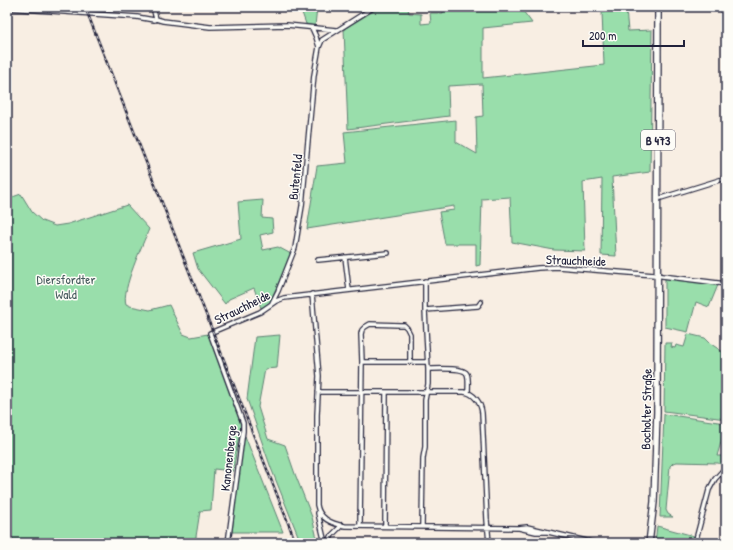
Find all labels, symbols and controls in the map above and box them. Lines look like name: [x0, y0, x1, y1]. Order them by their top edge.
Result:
scale bar: [583, 22, 684, 48]
text: 200 m: [589, 27, 616, 44]
road number: B 473: [641, 130, 675, 150]
street label: Butenfeld: [284, 153, 306, 201]
street label: Strauchheide: [546, 250, 606, 270]
park label: Diersfordter Wald: [37, 270, 95, 303]
street label: Strauchheide: [211, 286, 273, 328]
street label: Bocholter Straße: [636, 368, 656, 450]
street label: Kanonenberge: [216, 424, 240, 492]

